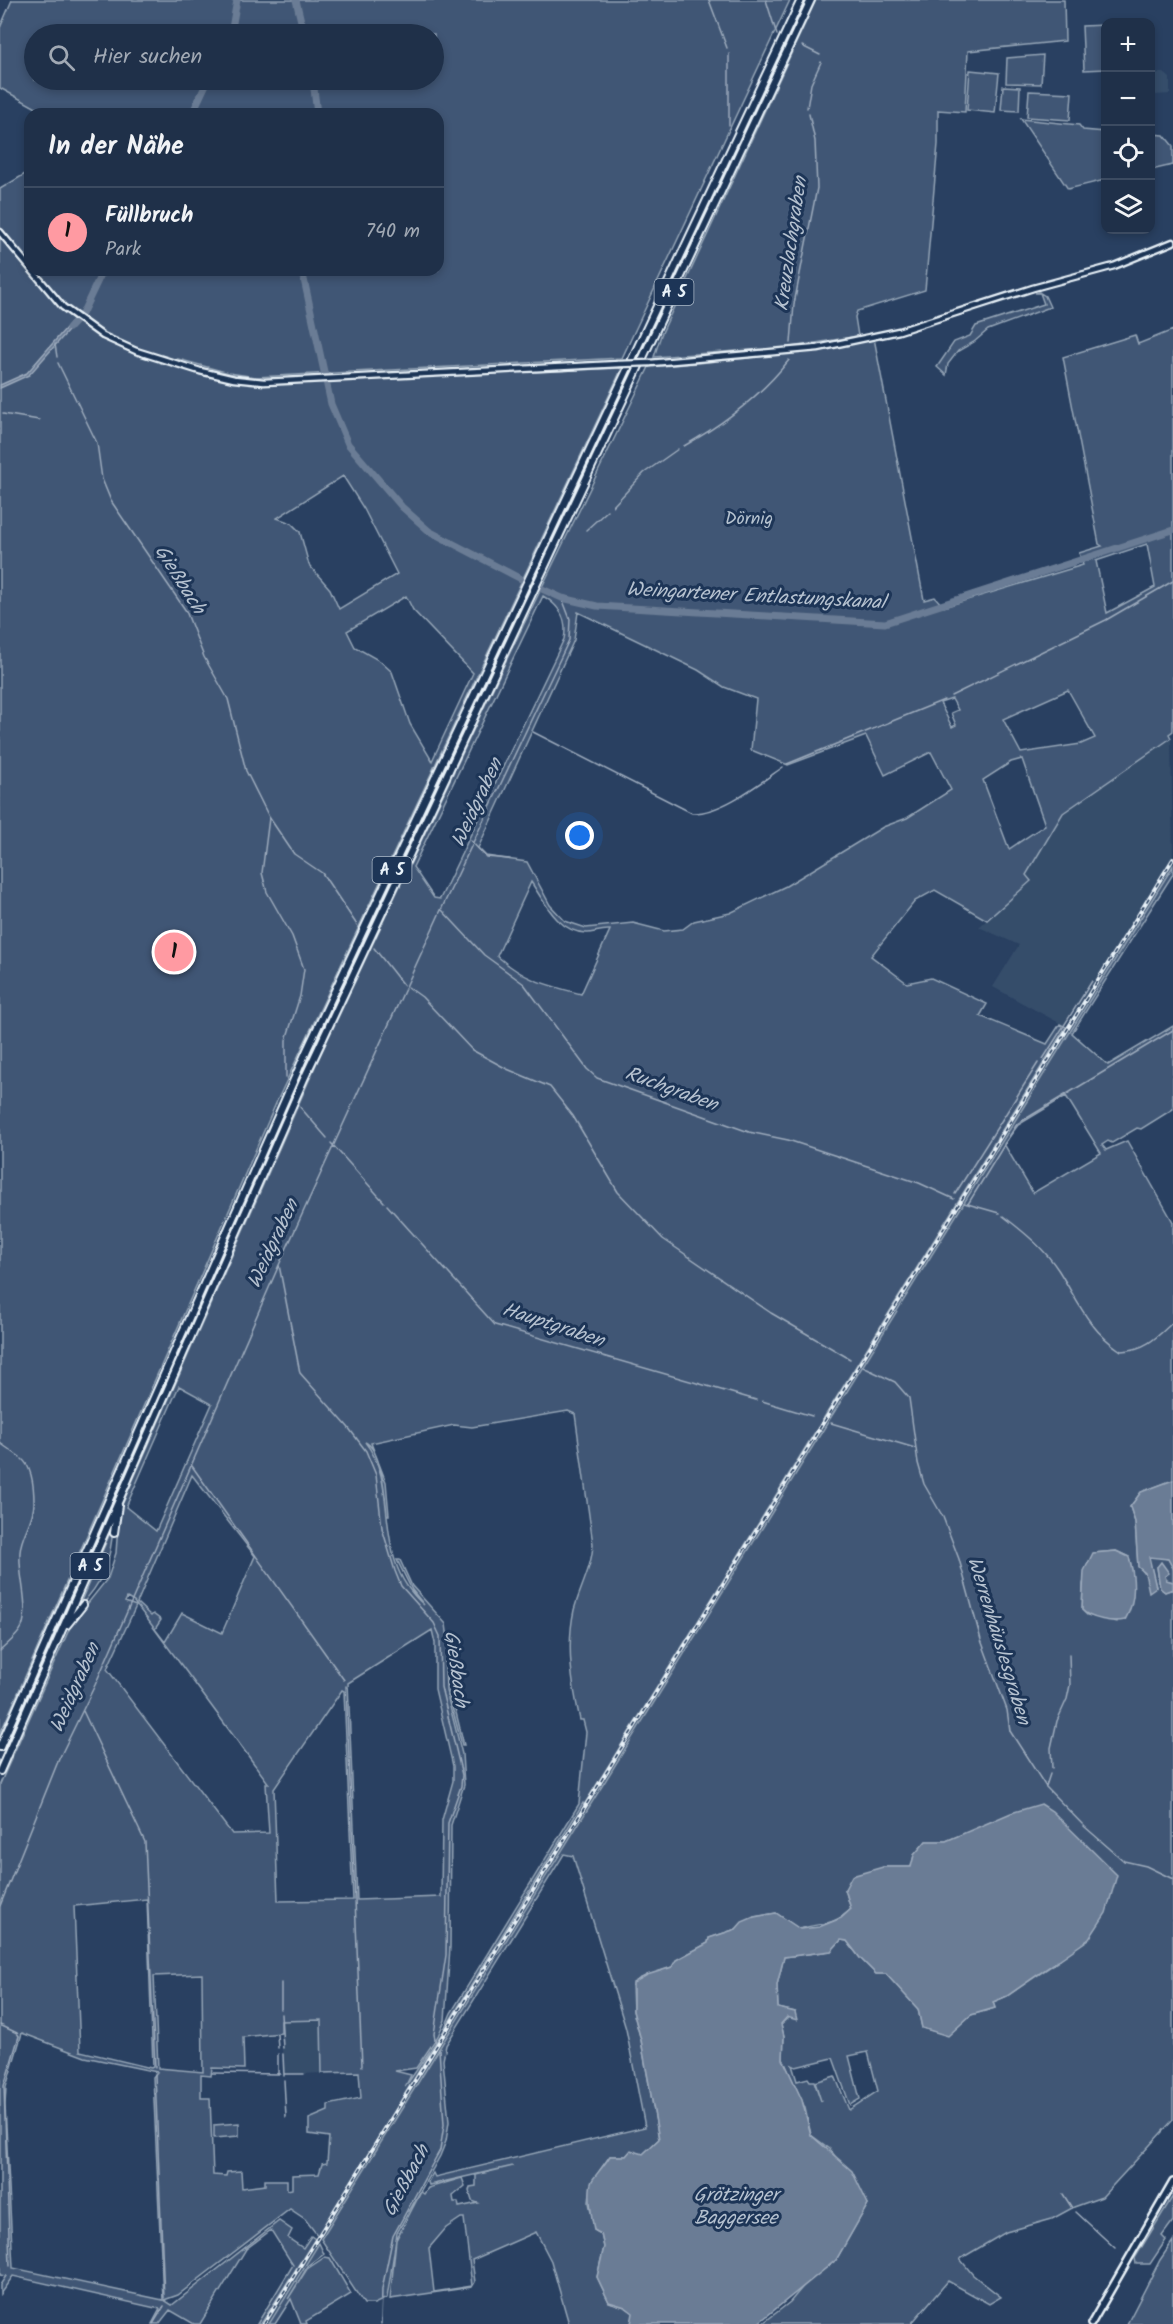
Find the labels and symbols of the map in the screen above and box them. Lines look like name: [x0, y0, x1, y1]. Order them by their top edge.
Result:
water label: Kreuzlachgraben: [767, 173, 817, 313]
road number: A 5: [654, 279, 694, 305]
park label: Dörnig: [725, 505, 773, 534]
water label: Gießbach: [145, 539, 214, 623]
water label: Weingartener Entlastungskanal: [626, 574, 890, 620]
water label: Weidgraben: [443, 752, 513, 853]
your location: [565, 821, 594, 850]
road number: A 5: [372, 857, 412, 883]
pin: 1: [154, 930, 194, 974]
water label: Ruchgraben: [620, 1058, 723, 1122]
water label: Weidgraben: [239, 1193, 309, 1294]
water label: Hauptgraben: [498, 1295, 609, 1358]
road number: A 5: [70, 1553, 110, 1579]
water label: Werrenhäuslesgraben: [957, 1553, 1039, 1730]
water label: Gießbach: [434, 1629, 477, 1712]
water label: Weidgraben: [42, 1637, 110, 1738]
water label: Gießbach: [375, 2137, 440, 2223]
water label: Grötzinger Baggersee: [694, 2180, 783, 2235]

